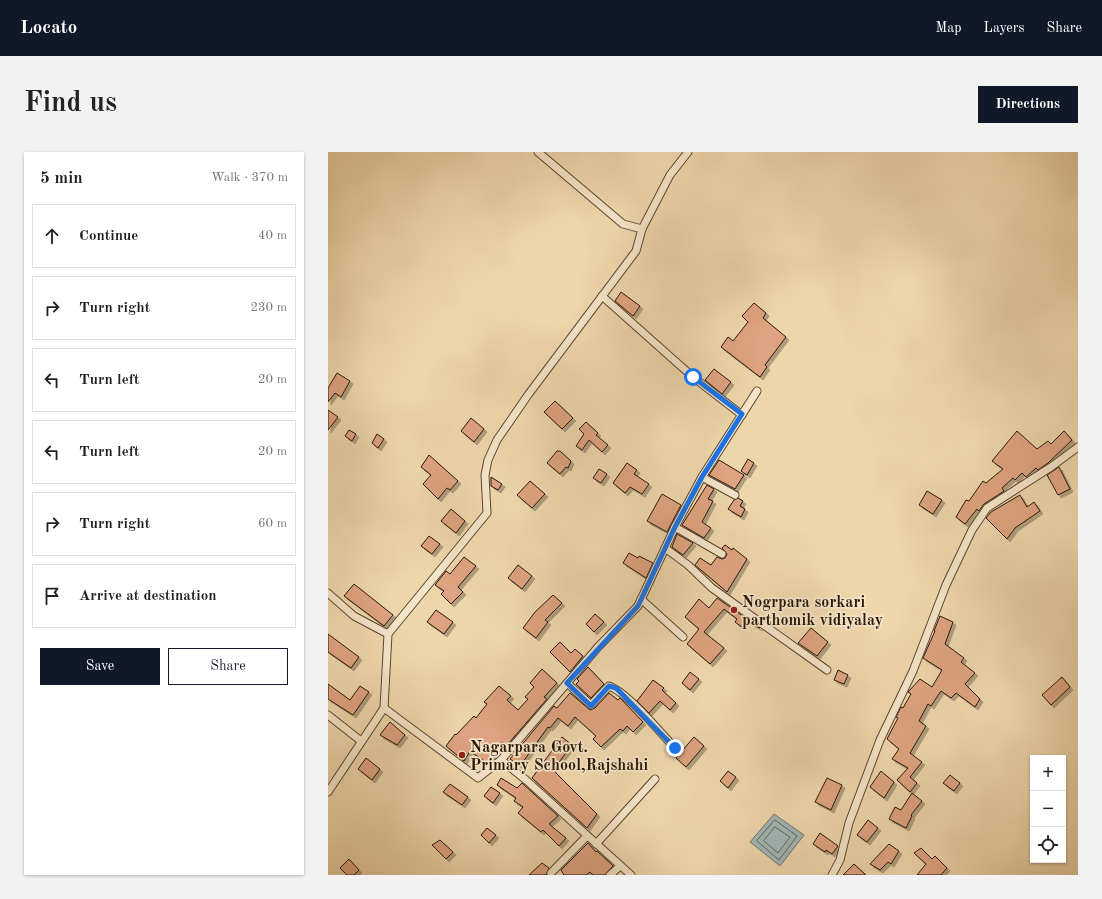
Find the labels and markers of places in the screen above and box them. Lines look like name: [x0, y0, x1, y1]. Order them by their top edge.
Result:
place label: Nogrpara sorkari parthomik vidiyalay: [742, 595, 883, 629]
marker: Nogrpara sorkari parthomik vidiyalay: [729, 605, 739, 615]
place label: Nagarpara Govt. Primary School,Rajshahi: [470, 740, 648, 774]
marker: Nagarpara Govt. Primary School,Rajshahi: [457, 750, 467, 760]

